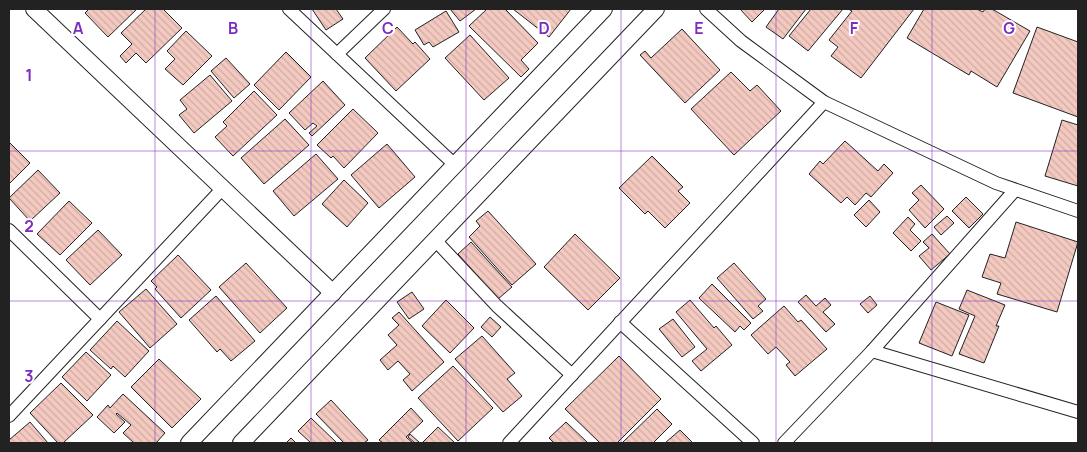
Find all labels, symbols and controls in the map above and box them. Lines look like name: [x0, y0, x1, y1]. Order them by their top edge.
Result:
text: A: [73, 17, 84, 39]
text: B: [228, 17, 238, 39]
text: C: [382, 17, 394, 39]
text: D: [538, 17, 550, 39]
text: E: [694, 17, 704, 39]
text: F: [850, 17, 859, 39]
text: G: [1003, 17, 1015, 39]
text: 1: [25, 64, 33, 86]
text: 2: [24, 215, 34, 237]
text: 3: [24, 365, 34, 387]

